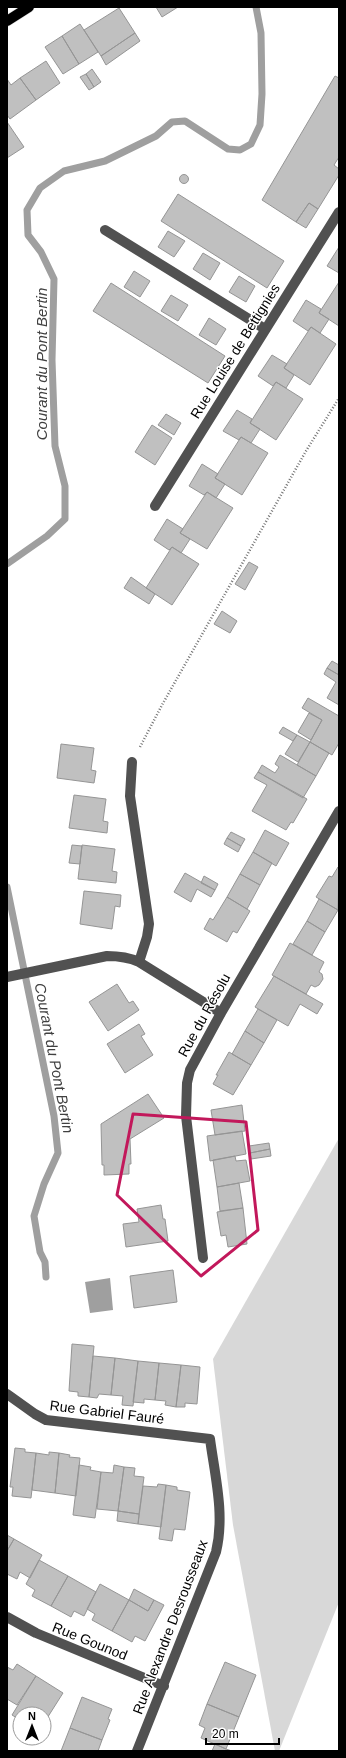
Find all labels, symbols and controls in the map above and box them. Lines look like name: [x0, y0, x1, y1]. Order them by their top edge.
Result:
street label: Rue Louise de Bettignies: [187, 281, 283, 421]
water label: Courant du Pont Bertin: [33, 288, 50, 440]
street label: Rue du Résolu: [175, 971, 233, 1059]
water label: Courant du Pont Bertin: [32, 981, 77, 1134]
street label: Rue Gabriel Fauré: [49, 1397, 165, 1427]
street label: Rue Alexandre Desrousseaux: [129, 1538, 211, 1716]
street label: Rue Gounod: [50, 1619, 130, 1663]
north arrow: [12, 1706, 52, 1746]
text: N: [28, 1710, 36, 1722]
scale bar: [206, 1720, 279, 1746]
text: 20 m: [212, 1727, 239, 1741]

